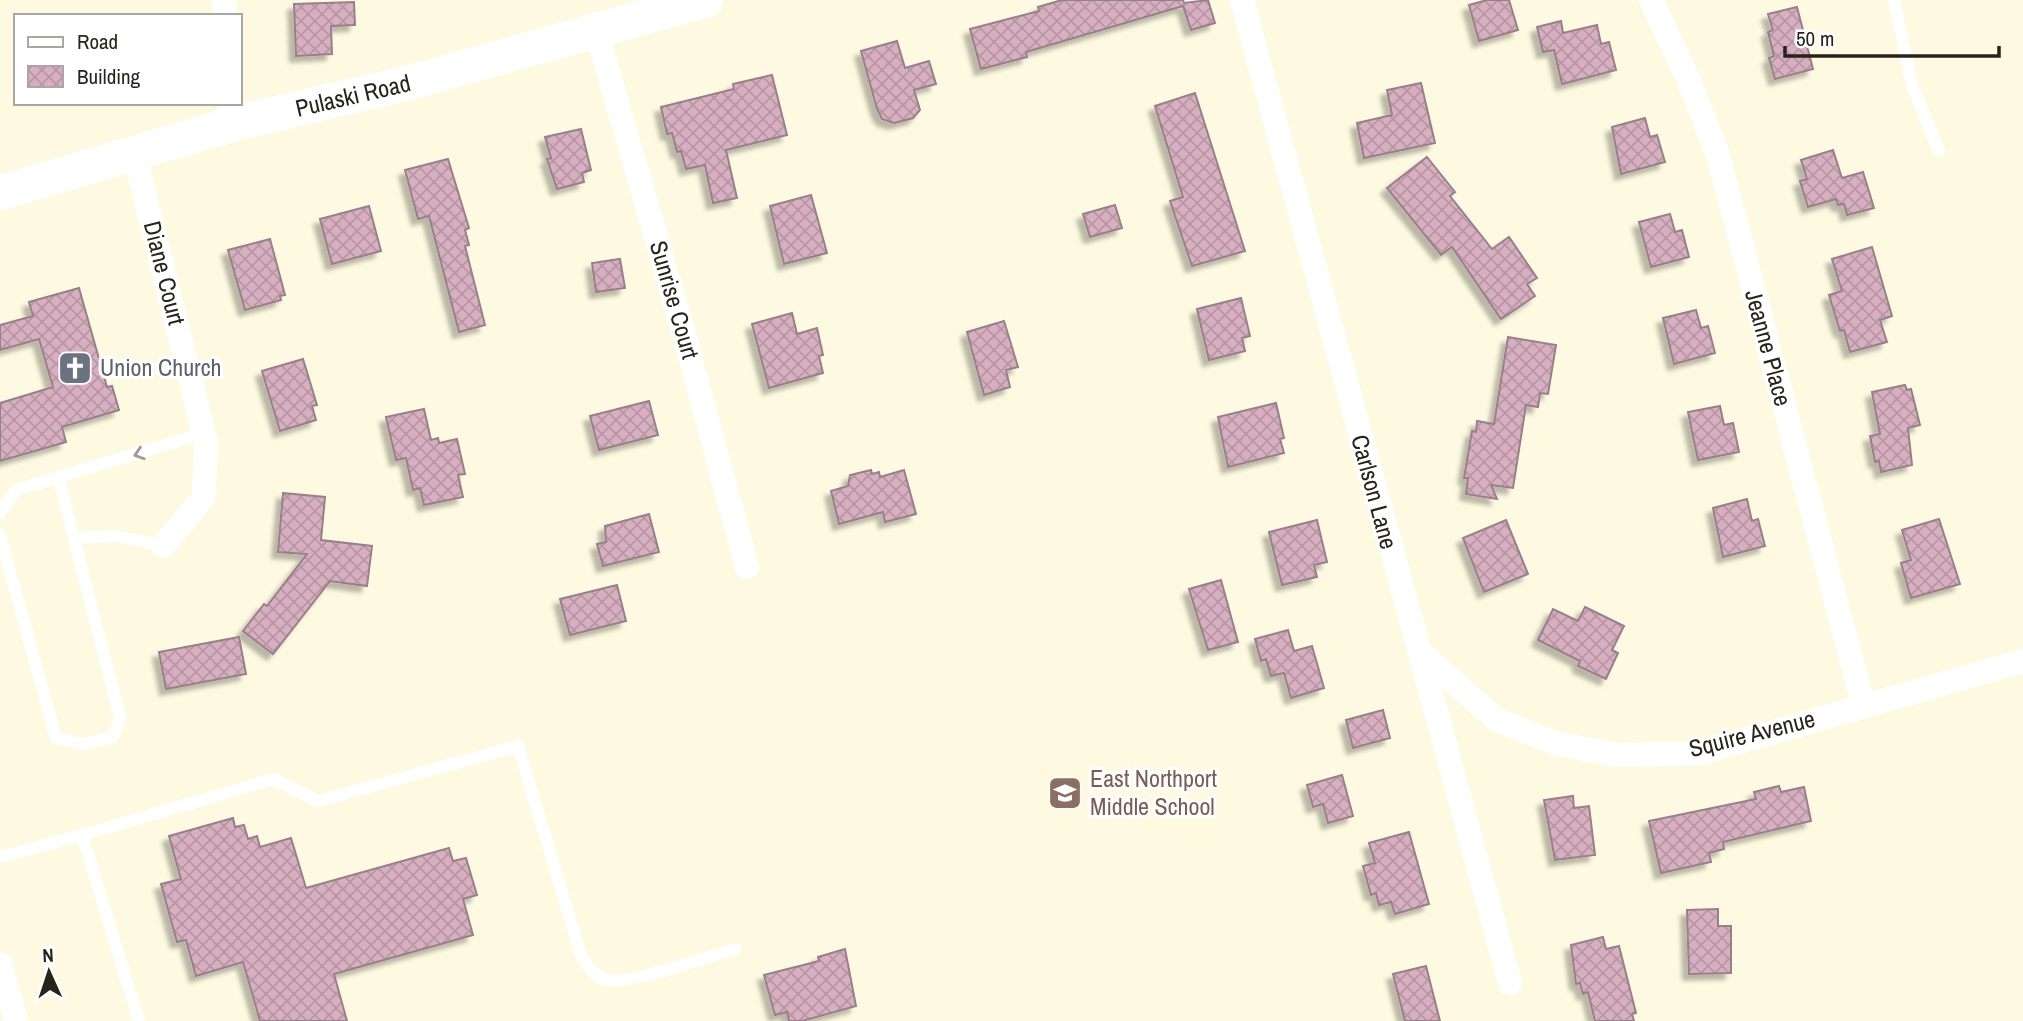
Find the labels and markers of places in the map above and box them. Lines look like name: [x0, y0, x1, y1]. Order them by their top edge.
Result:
church icon: Union Church: [56, 349, 94, 387]
place label: Union Church: [100, 351, 221, 383]
place label: East Northport Middle School: [1090, 762, 1217, 822]
school or university icon: East Northport Middle School: [1046, 774, 1084, 812]

